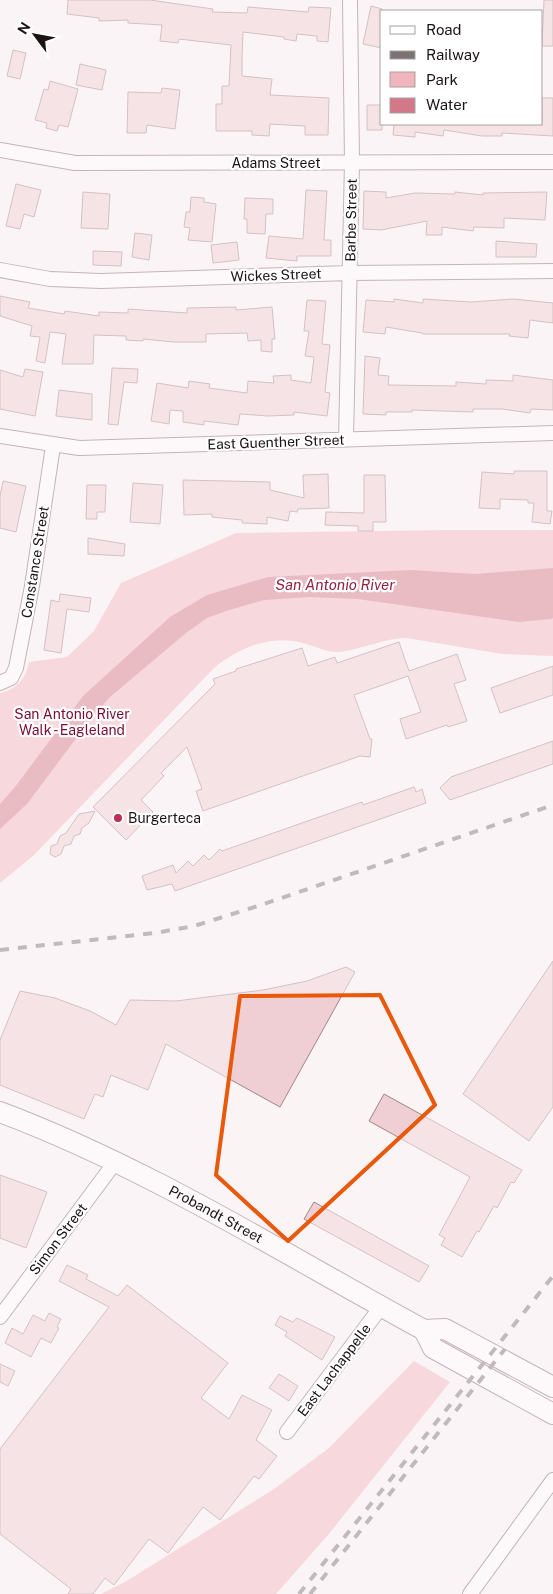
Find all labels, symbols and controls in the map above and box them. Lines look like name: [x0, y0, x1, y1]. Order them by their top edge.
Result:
north arrow: [10, 10, 60, 60]
legend: [380, 10, 543, 125]
text: N: [14, 19, 34, 37]
text: Road: [426, 21, 462, 38]
text: Railway: [426, 46, 480, 63]
text: Park: [426, 71, 458, 88]
text: Water: [426, 96, 468, 113]
street label: Adams Street: [231, 155, 321, 171]
street label: Barbe Street: [342, 178, 360, 262]
street label: Wickes Street: [230, 265, 322, 285]
street label: East Guenther Street: [207, 432, 345, 452]
street label: Constance Street: [18, 505, 52, 619]
water label: San Antonio River: [275, 576, 395, 593]
park label: San Antonio River Walk - Eagleland: [14, 706, 130, 738]
place label: Burgerteca: [128, 810, 201, 826]
marker: Burgerteca: [112, 812, 124, 824]
street label: Probandt Street: [166, 1182, 266, 1246]
street label: Simon Street: [26, 1200, 90, 1278]
street label: East Lachappelle: [294, 1321, 374, 1419]

